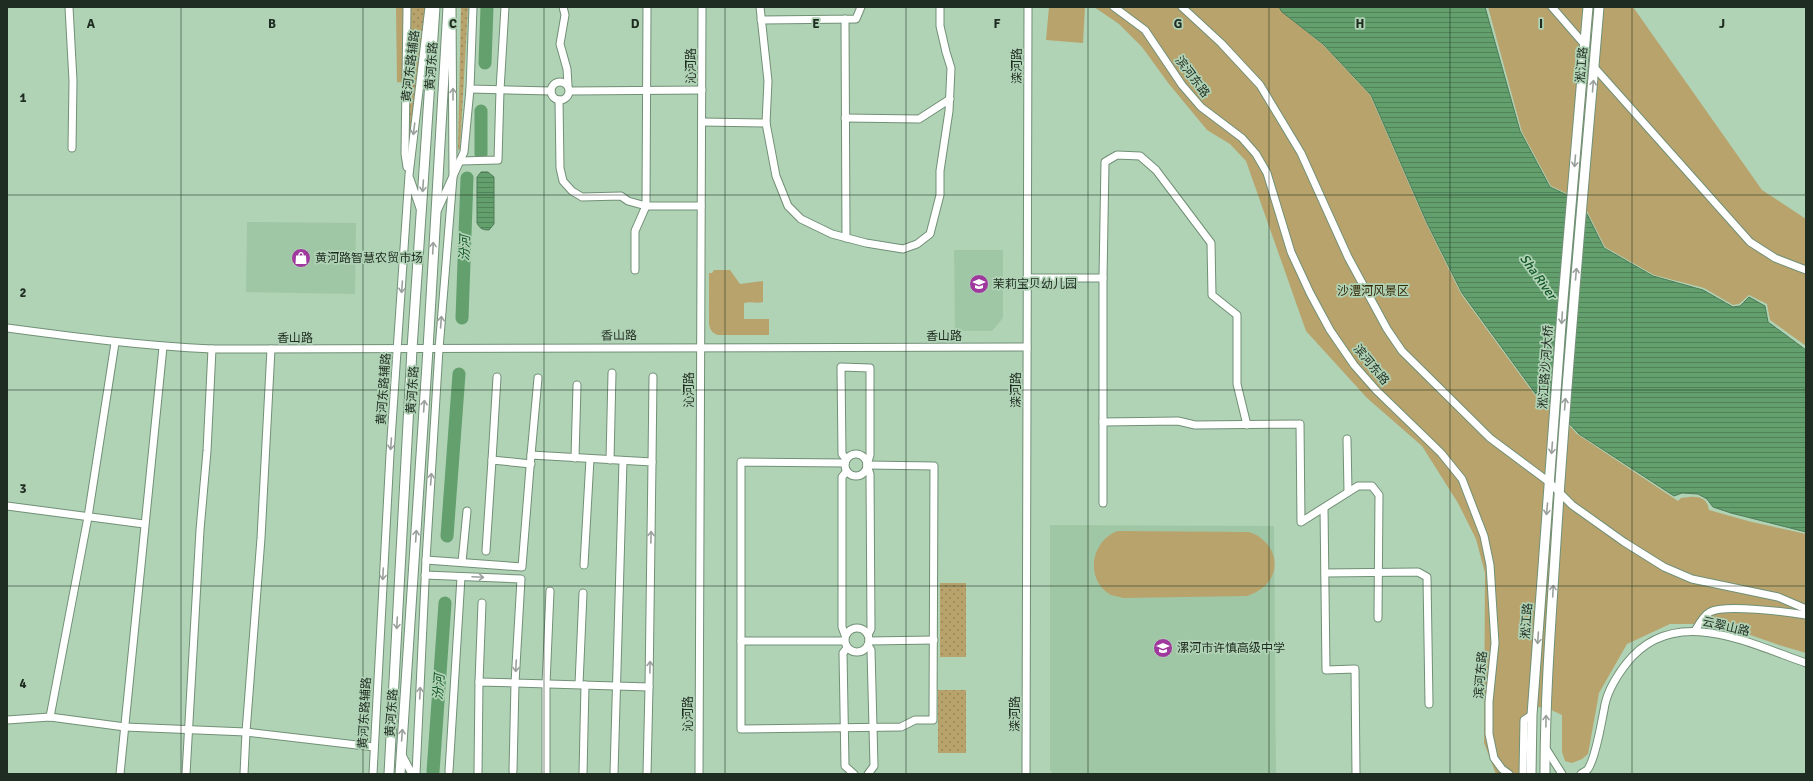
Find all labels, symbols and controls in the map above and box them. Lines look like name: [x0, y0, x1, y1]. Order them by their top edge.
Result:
text: A: [87, 16, 96, 32]
text: B: [268, 16, 276, 32]
text: C: [449, 16, 457, 32]
text: D: [631, 16, 640, 32]
text: E: [812, 16, 820, 32]
text: F: [994, 16, 1001, 32]
text: G: [1174, 16, 1182, 32]
text: H: [1356, 16, 1364, 32]
text: I: [1539, 16, 1543, 32]
text: J: [1719, 16, 1725, 32]
street label: 黄河东路辅路: [399, 29, 423, 103]
street label: 黄河东路: [423, 42, 441, 90]
street label: 淞江路: [1573, 46, 1591, 84]
street label: 沁河路: [684, 48, 699, 84]
street label: 滦河路: [1010, 48, 1025, 84]
street label: 滨河东路: [1172, 53, 1212, 101]
one-way arrow: [1589, 80, 1596, 93]
one-way arrow: [449, 88, 457, 101]
text: 1: [19, 90, 27, 106]
one-way arrow: [410, 122, 418, 135]
one-way arrow: [1571, 154, 1578, 167]
one-way arrow: [420, 179, 427, 192]
water label: 汾河: [457, 232, 474, 261]
one-way arrow: [430, 242, 437, 255]
shop icon: 黄河路智慧农贸市场: [290, 247, 312, 269]
place label: 黄河路智慧农贸市场: [315, 251, 423, 266]
water label: Sha River: [1516, 251, 1561, 305]
one-way arrow: [1572, 268, 1579, 281]
school or university icon: 茉莉宝贝幼儿园: [968, 273, 990, 295]
place label: 茉莉宝贝幼儿园: [993, 277, 1077, 292]
one-way arrow: [398, 280, 405, 293]
park label: 沙澧河风景区: [1337, 284, 1409, 299]
text: 2: [19, 285, 27, 301]
one-way arrow: [1558, 311, 1565, 324]
one-way arrow: [438, 316, 445, 329]
street label: 淞江路沙河大桥: [1536, 325, 1556, 409]
street label: 香山路: [601, 328, 637, 344]
street label: 香山路: [926, 329, 962, 344]
street label: 香山路: [277, 331, 313, 346]
street label: 滨河东路: [1350, 342, 1392, 388]
street label: 黄河东路辅路: [374, 353, 394, 425]
street label: 黄河东路: [404, 366, 422, 414]
street label: 沁河路: [682, 372, 697, 408]
street label: 滦河路: [1009, 372, 1024, 408]
one-way arrow: [1562, 398, 1569, 411]
one-way arrow: [421, 400, 428, 413]
one-way arrow: [387, 437, 394, 450]
one-way arrow: [1548, 441, 1555, 454]
one-way arrow: [427, 473, 434, 486]
text: 3: [19, 481, 27, 497]
one-way arrow: [1544, 502, 1551, 515]
one-way arrow: [412, 529, 419, 542]
one-way arrow: [647, 531, 655, 544]
one-way arrow: [380, 567, 387, 580]
one-way arrow: [471, 574, 484, 581]
one-way arrow: [1549, 585, 1557, 598]
street label: 淞江路: [1518, 603, 1536, 639]
street label: 云翠山路: [1701, 614, 1751, 640]
one-way arrow: [393, 616, 401, 629]
one-way arrow: [1534, 631, 1541, 644]
school or university icon: 漯河市许慎高级中学: [1152, 637, 1174, 659]
place label: 漯河市许慎高级中学: [1177, 641, 1285, 656]
street label: 滨河东路: [1471, 650, 1491, 700]
one-way arrow: [512, 659, 519, 672]
one-way arrow: [646, 661, 653, 674]
water label: 汾河: [430, 670, 448, 701]
text: 4: [19, 676, 27, 692]
street label: 黄河东路辅路: [356, 677, 374, 749]
one-way arrow: [416, 687, 423, 700]
street label: 黄河东路: [383, 689, 401, 737]
street label: 沁河路: [681, 696, 696, 732]
street label: 滦河路: [1008, 696, 1023, 732]
one-way arrow: [1542, 715, 1549, 728]
one-way arrow: [399, 729, 406, 742]

